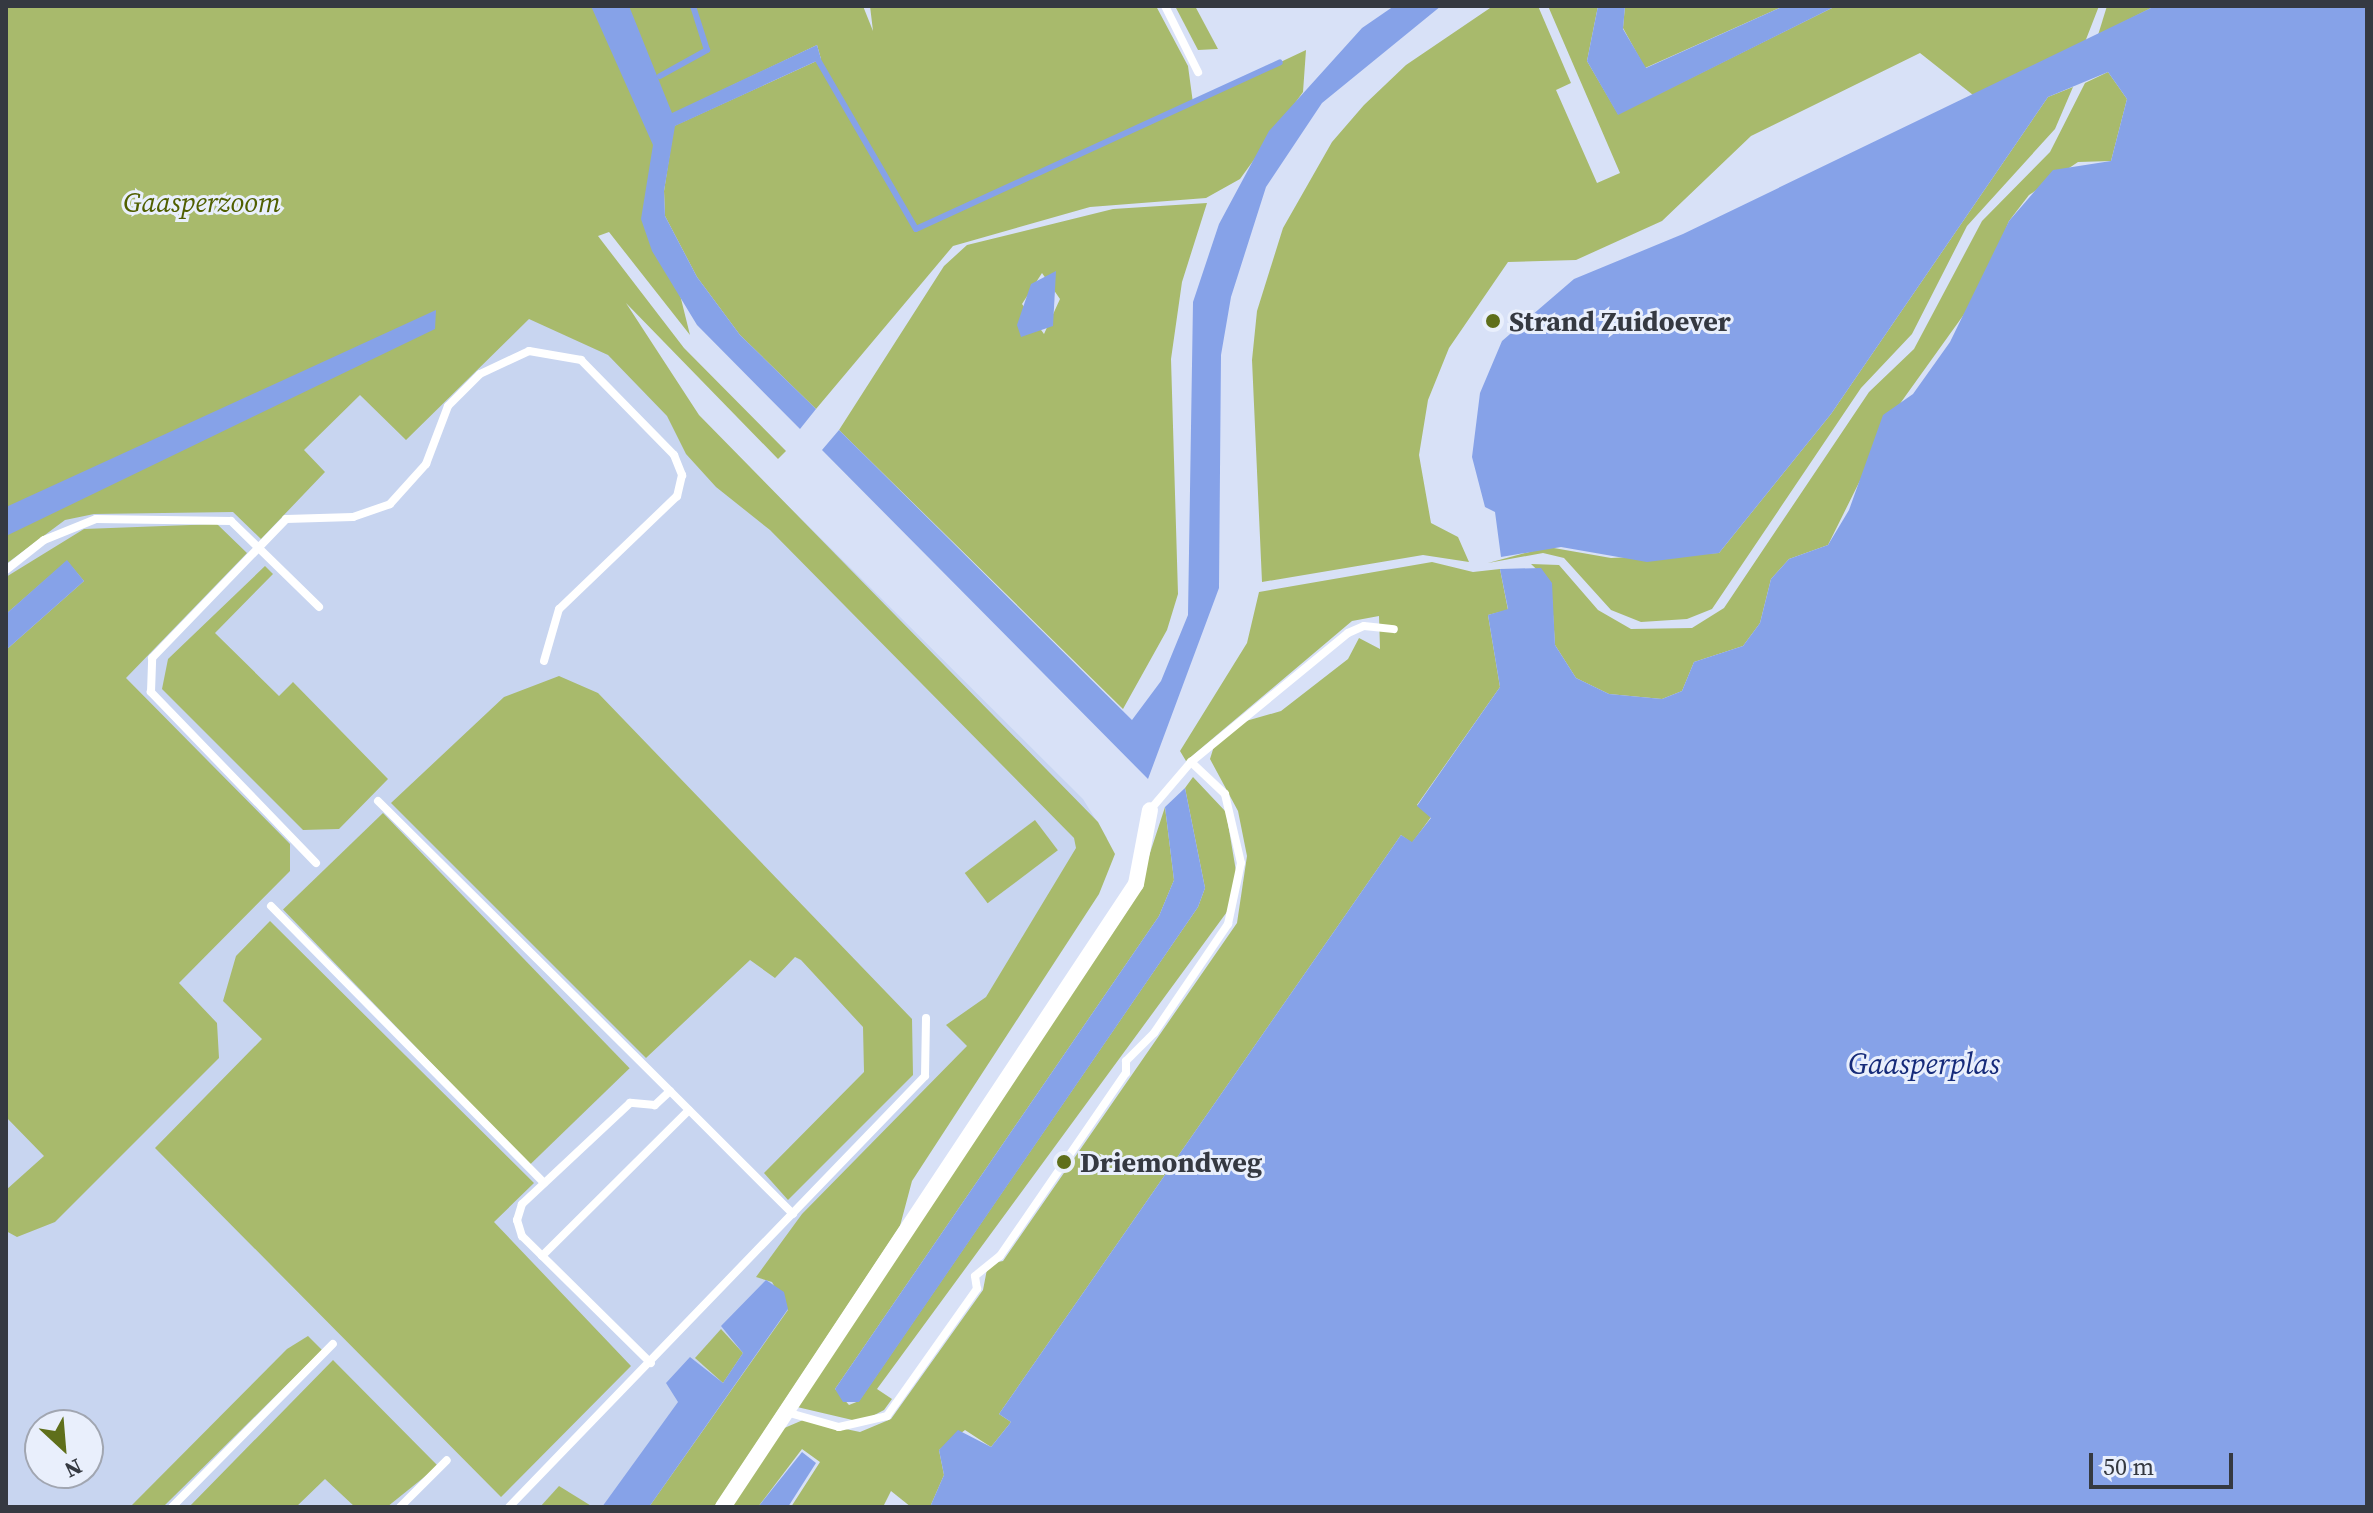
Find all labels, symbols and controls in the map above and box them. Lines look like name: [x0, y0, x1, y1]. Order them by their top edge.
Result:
park label: Gaasperzoom: [123, 185, 281, 219]
place label: Strand Zuidoever: [1509, 304, 1731, 338]
marker: Strand Zuidoever: [1484, 312, 1502, 330]
water label: Gaasperplas: [1848, 1046, 2000, 1082]
place label: Driemondweg: [1080, 1145, 1262, 1179]
marker: Driemondweg: [1055, 1153, 1073, 1171]
north arrow: [24, 1409, 104, 1489]
scale bar: [2093, 1437, 2237, 1487]
text: 50 m: [2103, 1450, 2154, 1483]
text: N: [60, 1452, 87, 1486]

